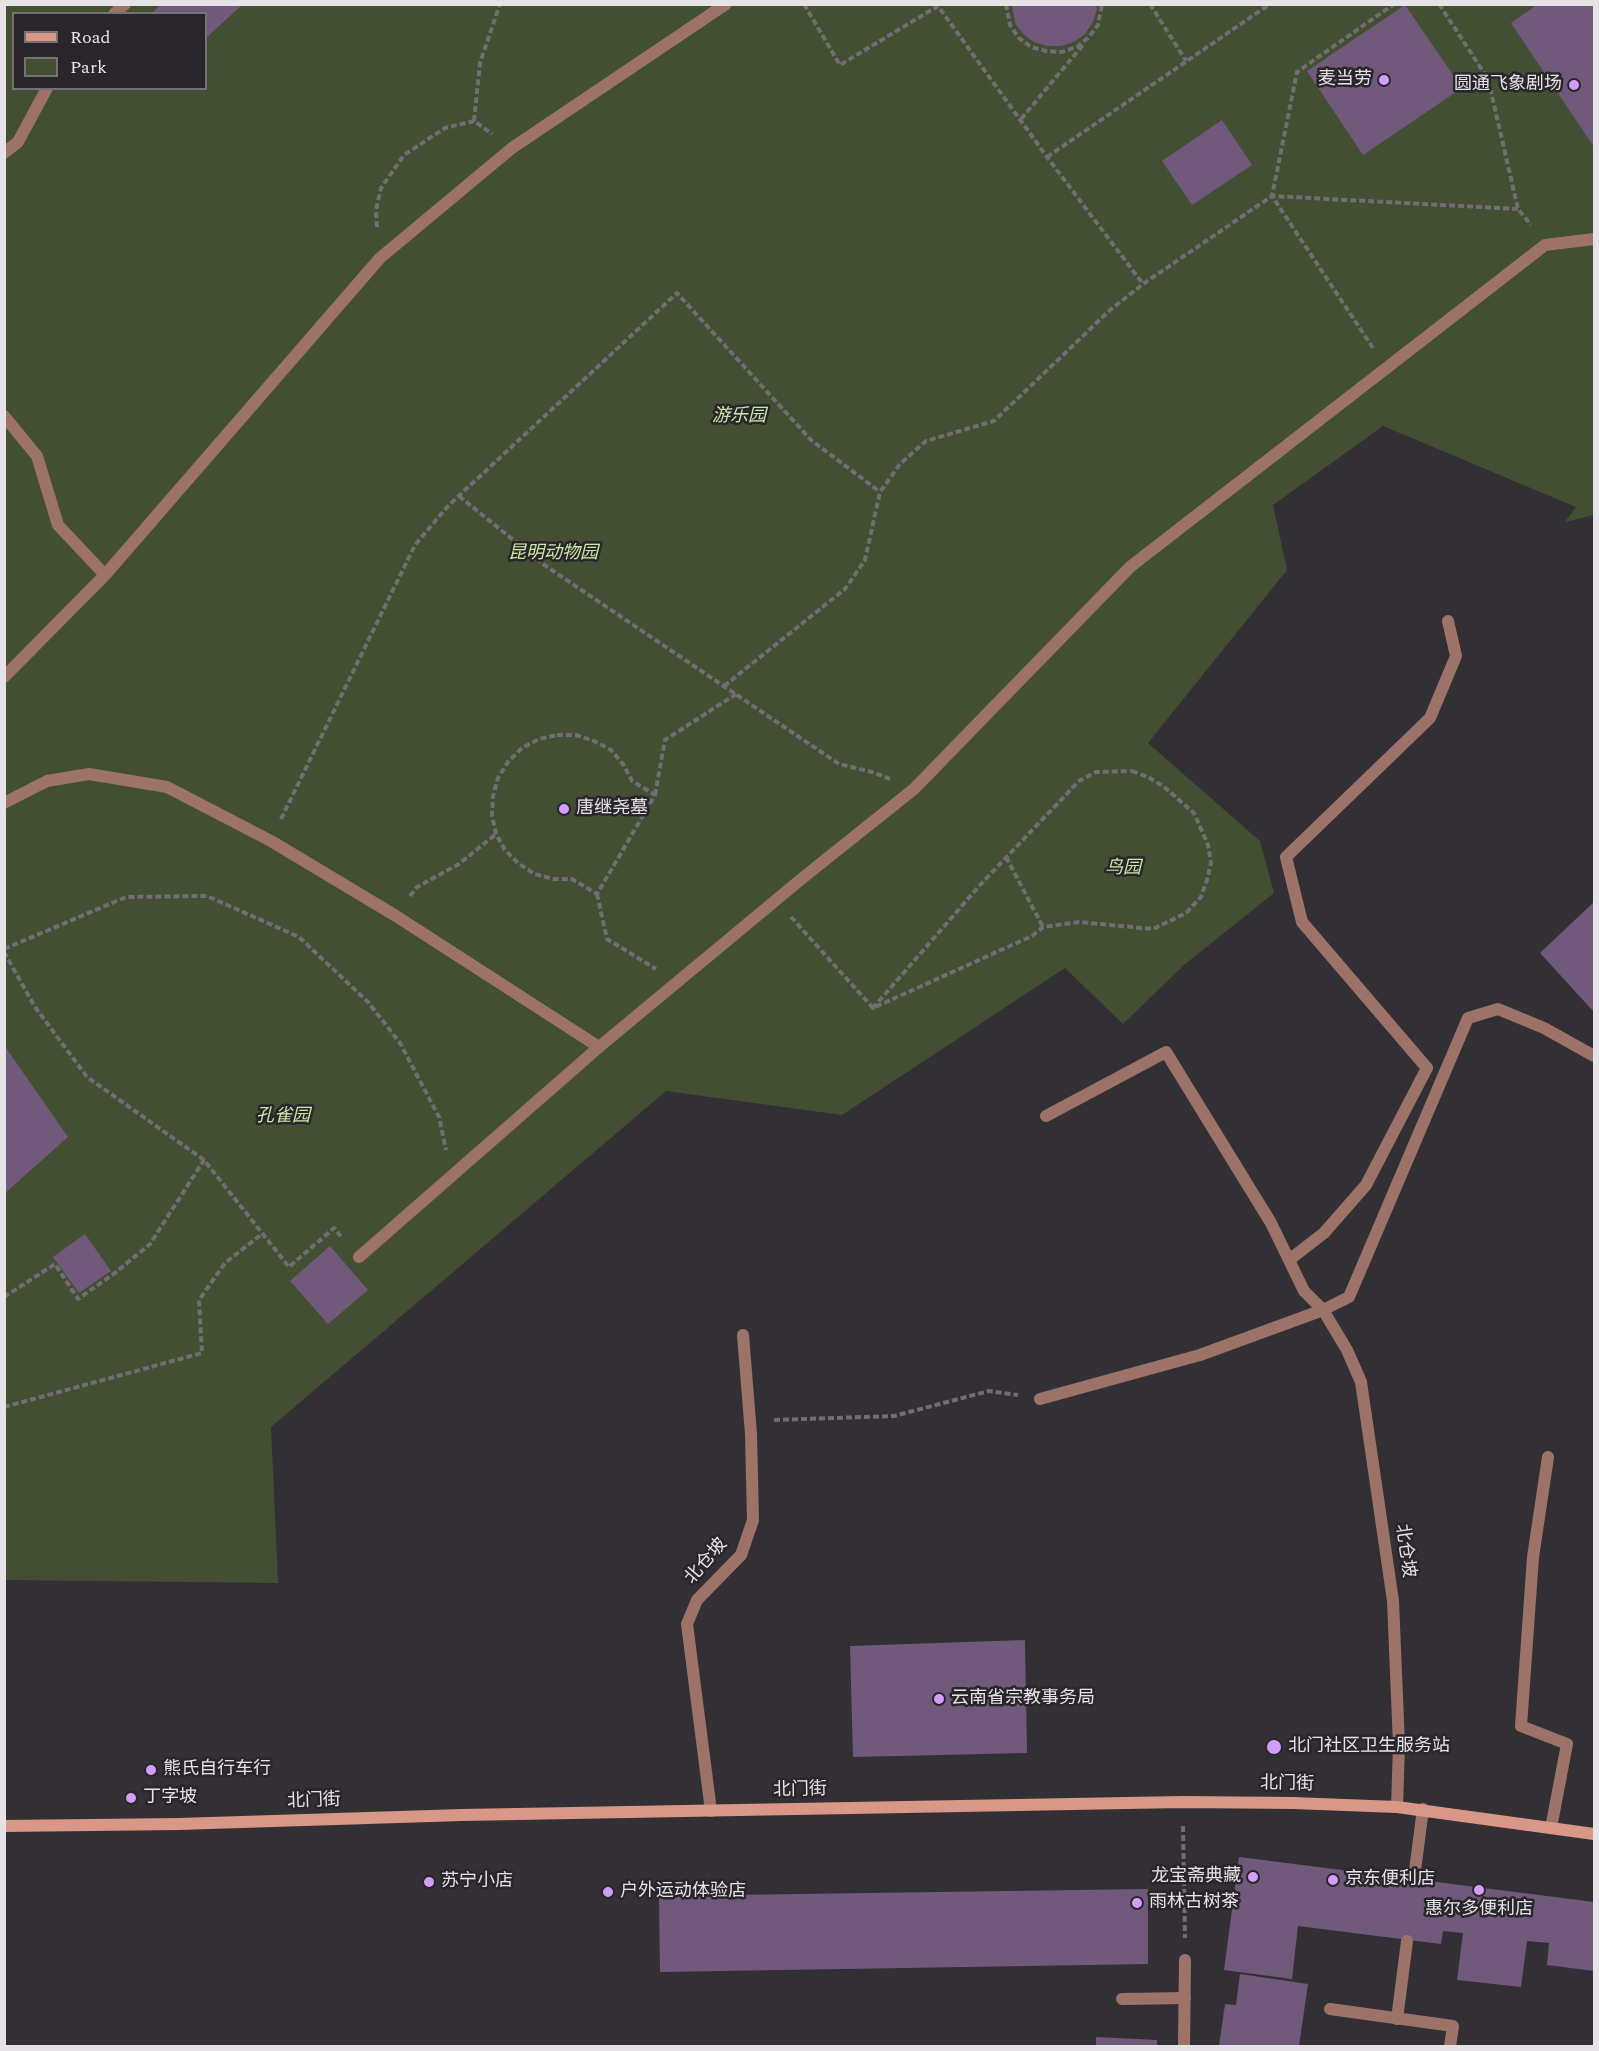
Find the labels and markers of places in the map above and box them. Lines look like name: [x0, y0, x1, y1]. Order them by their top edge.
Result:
place label: 麦当劳: [1318, 69, 1372, 91]
marker: 麦当劳: [1377, 73, 1391, 87]
place label: 圆通飞象剧场: [1454, 74, 1562, 96]
marker: 圆通飞象剧场: [1567, 78, 1581, 92]
place label: 唐继尧墓: [576, 798, 648, 820]
marker: 唐继尧墓: [557, 802, 571, 816]
place label: 云南省宗教事务局: [951, 1688, 1095, 1710]
marker: 云南省宗教事务局: [932, 1692, 946, 1706]
place label: 北门社区卫生服务站: [1288, 1736, 1450, 1758]
marker: 北门社区卫生服务站: [1265, 1738, 1283, 1756]
place label: 熊氏自行车行: [163, 1759, 271, 1781]
marker: 熊氏自行车行: [144, 1763, 158, 1777]
place label: 丁字坡: [143, 1787, 197, 1809]
marker: 丁字坡: [124, 1791, 138, 1805]
place label: 龙宝斋典藏: [1151, 1866, 1241, 1888]
place label: 京东便利店: [1345, 1869, 1435, 1891]
marker: 龙宝斋典藏: [1246, 1870, 1260, 1884]
place label: 苏宁小店: [441, 1871, 513, 1893]
marker: 京东便利店: [1326, 1873, 1340, 1887]
marker: 苏宁小店: [422, 1875, 436, 1889]
place label: 户外运动体验店: [620, 1881, 746, 1903]
marker: 惠尔多便利店: [1472, 1883, 1486, 1897]
marker: 户外运动体验店: [601, 1885, 615, 1899]
place label: 雨林古树茶: [1149, 1892, 1239, 1914]
marker: 雨林古树茶: [1130, 1896, 1144, 1910]
place label: 惠尔多便利店: [1425, 1899, 1533, 1921]

